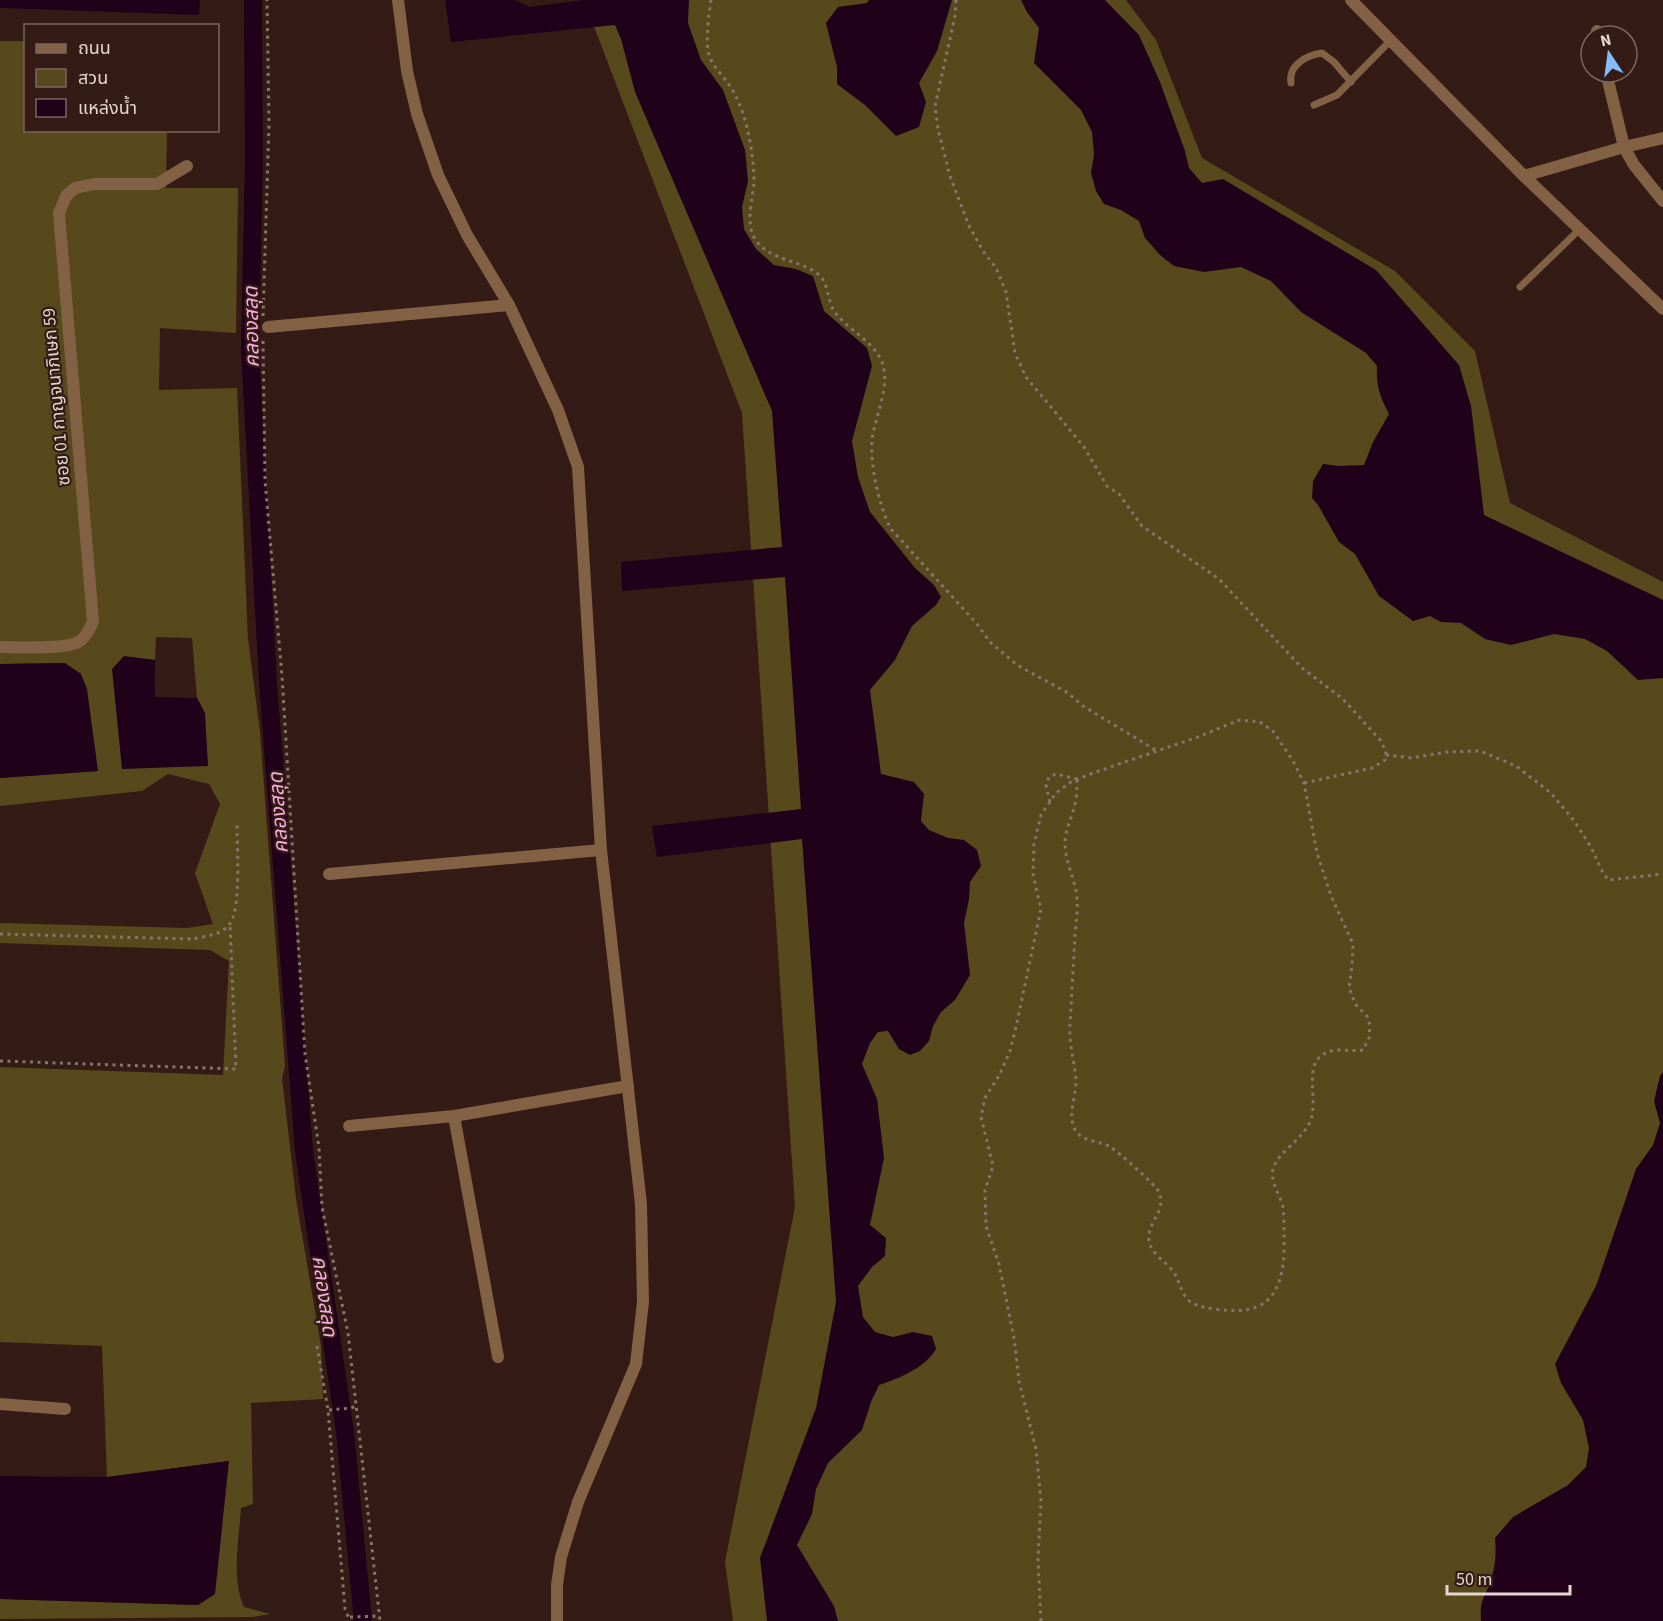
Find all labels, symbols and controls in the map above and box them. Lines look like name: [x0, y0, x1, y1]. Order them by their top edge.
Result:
legend: [24, 24, 219, 132]
north arrow: [1579, 24, 1639, 84]
text: N: [1598, 28, 1614, 52]
text: ถนน: [78, 36, 111, 61]
text: สวน: [78, 66, 108, 91]
text: แหล่งน้ำ: [78, 95, 137, 121]
water label: คลองสลุด: [237, 286, 267, 368]
street label: ซอย 01 กาญจนาภิเษก 59: [36, 307, 77, 487]
water label: คลองสลุด: [262, 771, 296, 854]
water label: คลองสลุด: [305, 1254, 344, 1339]
scale bar: [1447, 1558, 1570, 1596]
text: 50 m: [1456, 1567, 1492, 1592]

